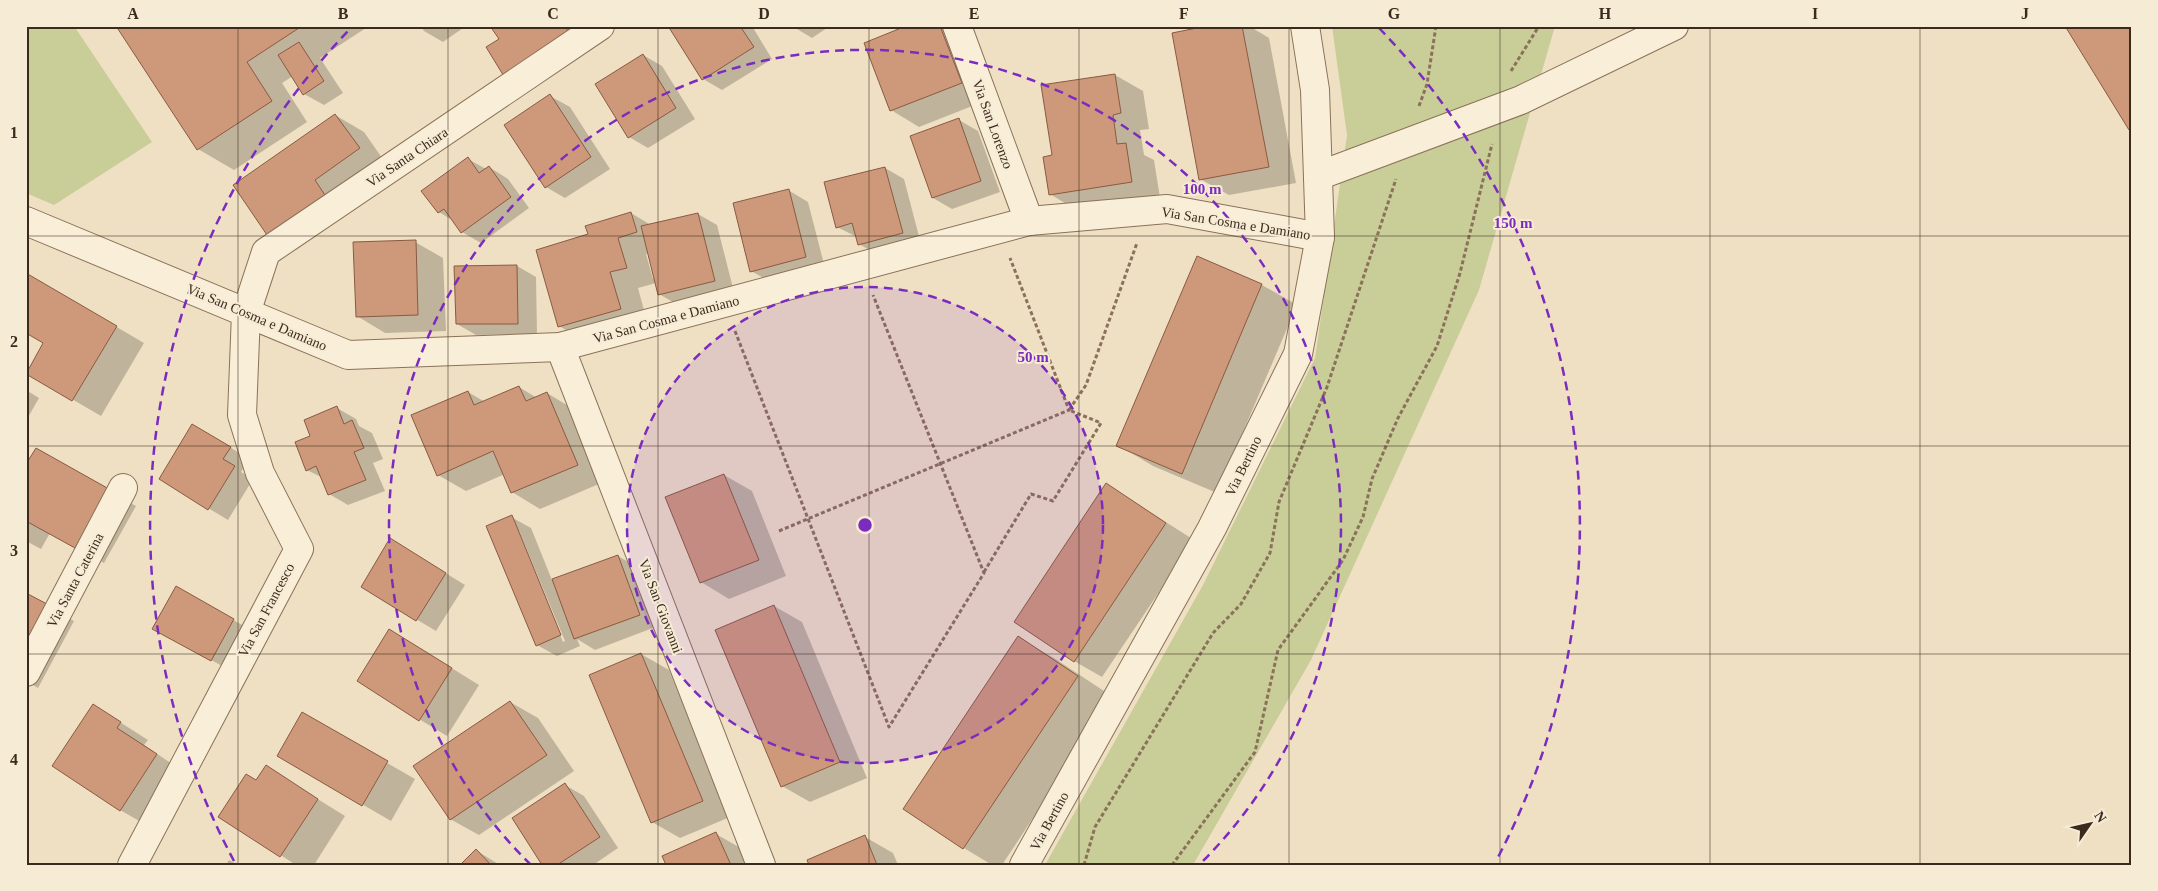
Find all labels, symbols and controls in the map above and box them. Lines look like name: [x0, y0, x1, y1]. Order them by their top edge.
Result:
text: A: [127, 5, 139, 22]
text: B: [338, 5, 349, 22]
text: C: [547, 5, 559, 22]
text: D: [758, 5, 770, 22]
text: E: [969, 5, 979, 22]
text: F: [1179, 5, 1189, 22]
text: G: [1388, 5, 1401, 22]
text: H: [1599, 5, 1612, 22]
text: I: [1812, 5, 1818, 22]
text: J: [2021, 5, 2029, 22]
street label: Via San Lorenzo: [969, 77, 1016, 171]
text: 1: [10, 124, 18, 141]
street label: Via Santa Chiara: [364, 124, 451, 190]
text: 100 m: [1183, 181, 1222, 197]
street label: Via San Cosma e Damiano: [1160, 204, 1312, 243]
text: 150 m: [1494, 215, 1533, 231]
street label: Via San Cosma e Damiano: [184, 281, 329, 354]
street label: Via San Cosma e Damiano: [591, 293, 741, 346]
text: 2: [10, 333, 18, 350]
text: 50 m: [1017, 349, 1049, 365]
street label: Via Bertino: [1222, 434, 1264, 499]
centre of rings: [856, 516, 874, 534]
street label: Via Santa Caterina: [44, 530, 107, 630]
text: 3: [10, 542, 18, 559]
street label: Via San Giovanni: [636, 557, 685, 655]
street label: Via San Francesco: [235, 561, 298, 660]
text: 4: [10, 751, 18, 768]
street label: Via Bertino: [1027, 789, 1072, 853]
north arrow: [2066, 798, 2116, 848]
text: N: [2091, 809, 2109, 825]

